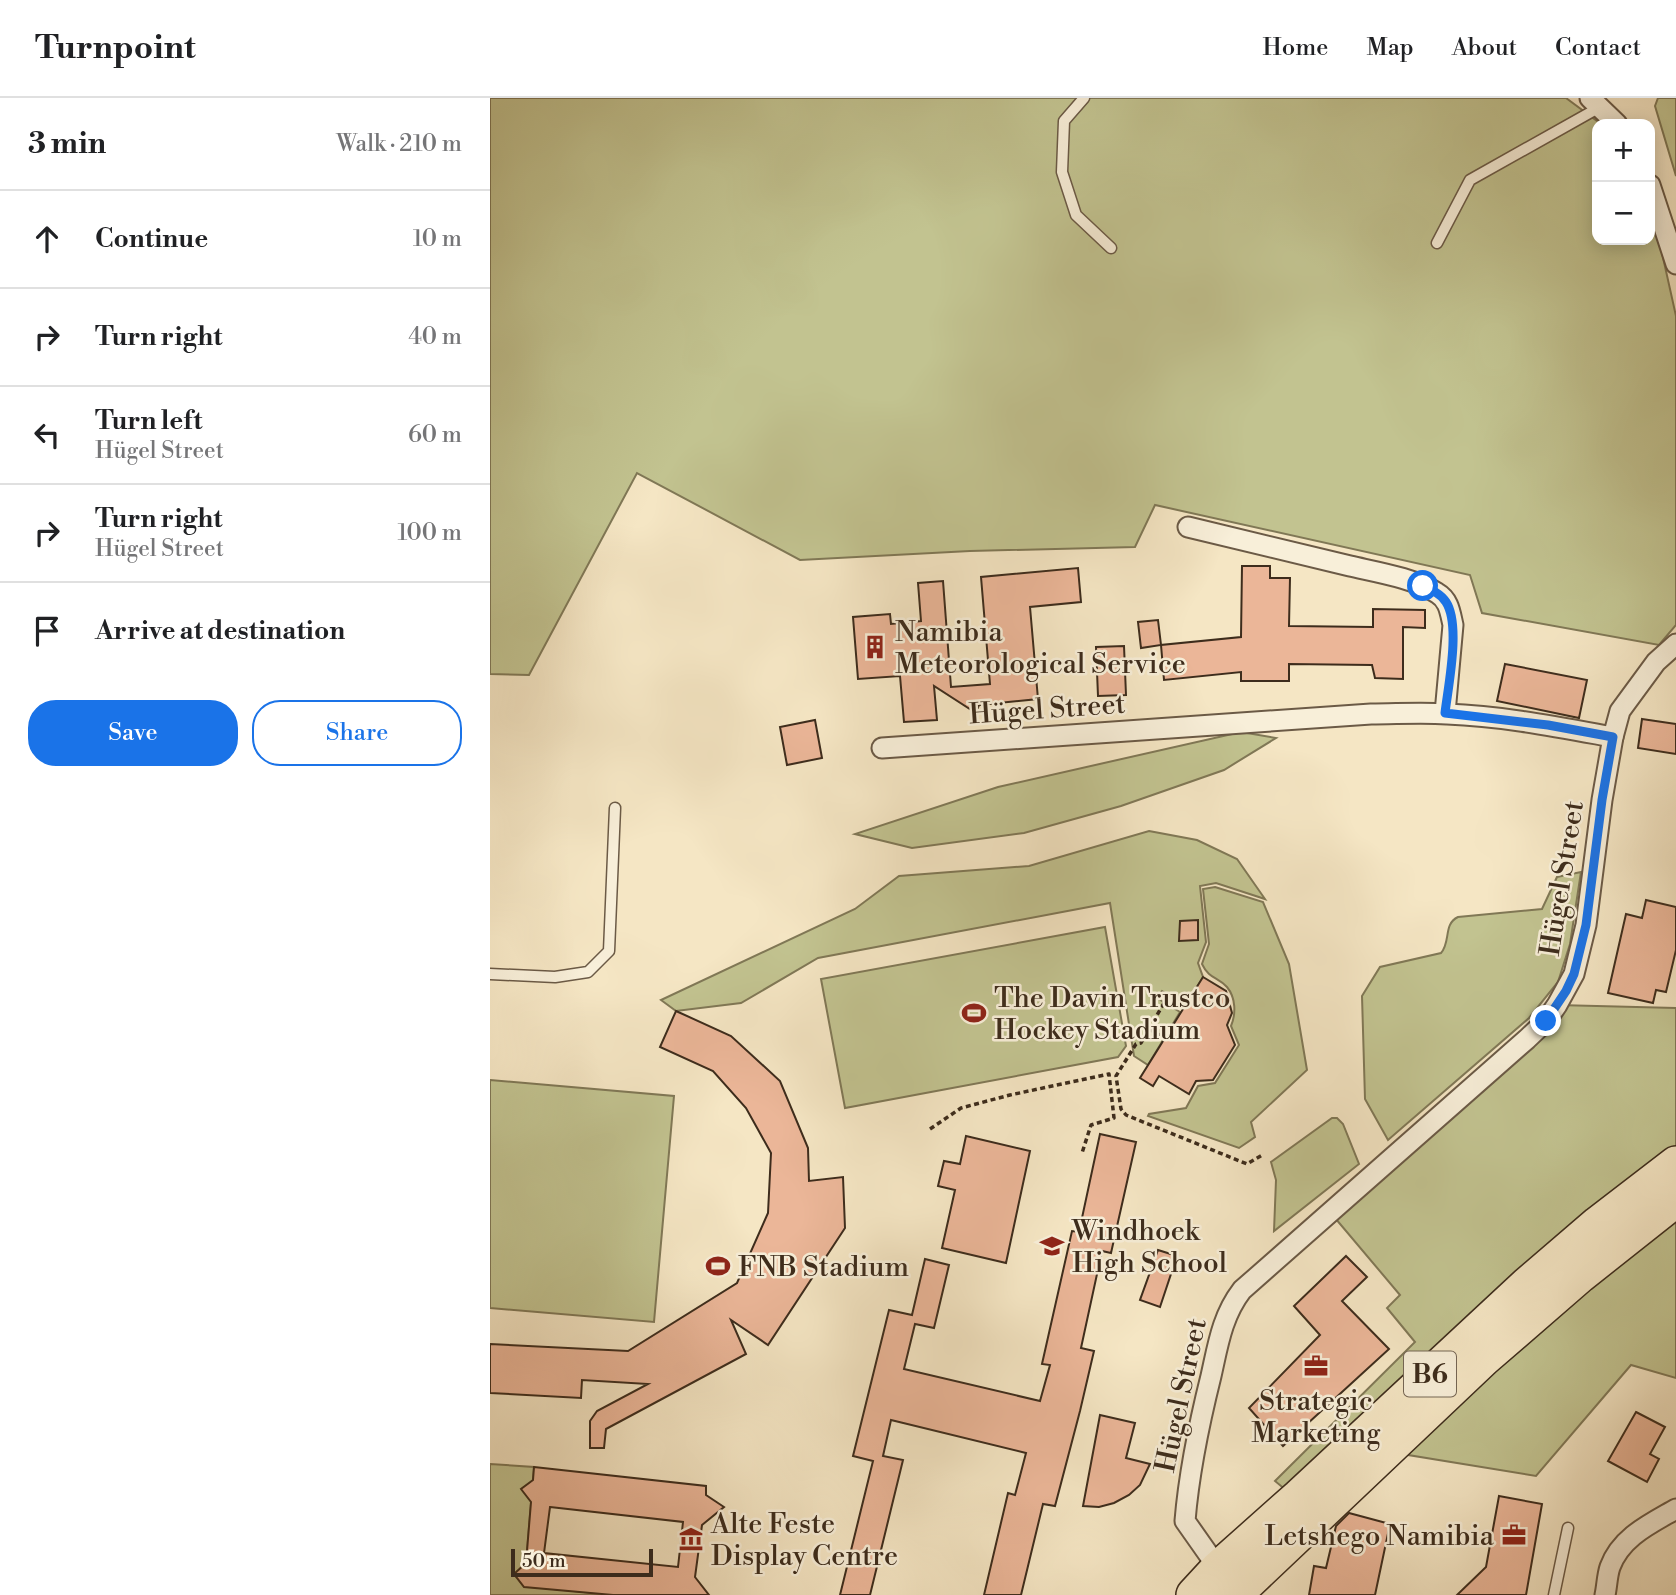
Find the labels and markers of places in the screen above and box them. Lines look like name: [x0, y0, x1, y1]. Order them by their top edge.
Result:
place label: Namibia Meteorological Service: [895, 615, 1186, 682]
building icon: Namibia Meteorological Service: [861, 633, 889, 661]
place label: The Davin Trustco Hockey Stadium: [994, 981, 1230, 1048]
sports icon: The Davin Trustco Hockey Stadium: [960, 999, 988, 1027]
place label: Windhoek High School: [1071, 1214, 1227, 1281]
school or university icon: Windhoek High School: [1038, 1232, 1066, 1260]
place label: FNB Stadium: [738, 1250, 909, 1285]
sports icon: FNB Stadium: [704, 1252, 732, 1280]
office icon: Strategic Marketing: [1302, 1352, 1330, 1380]
place label: Strategic Marketing: [1251, 1384, 1381, 1451]
place label: Alte Feste Display Centre: [710, 1507, 898, 1574]
place label: Letshego Namibia: [1265, 1519, 1495, 1554]
office icon: Letshego Namibia: [1500, 1521, 1528, 1549]
museum icon: Alte Feste Display Centre: [677, 1525, 705, 1553]

